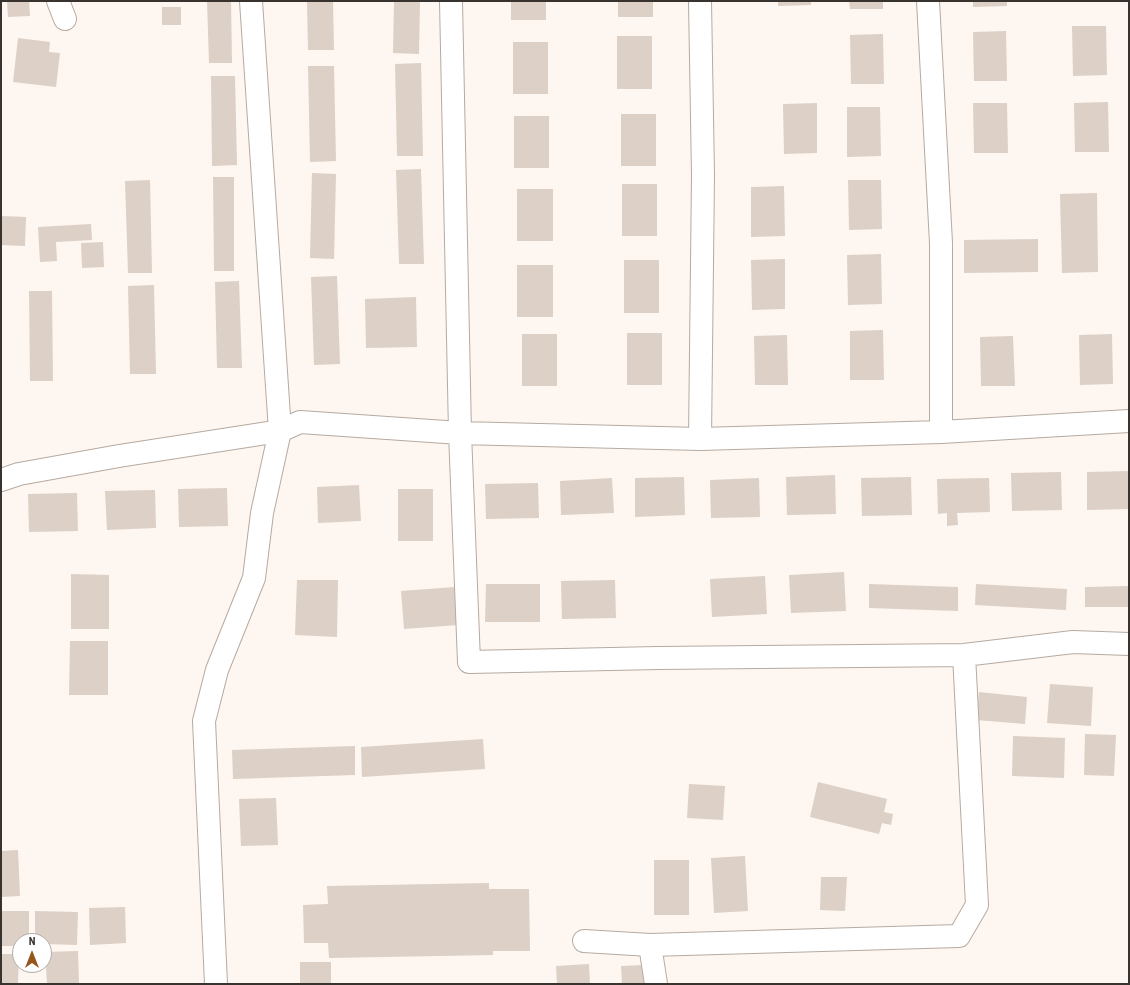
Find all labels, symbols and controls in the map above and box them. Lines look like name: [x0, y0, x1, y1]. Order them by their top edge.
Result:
north arrow: [12, 933, 52, 973]
text: N: [29, 935, 35, 948]

